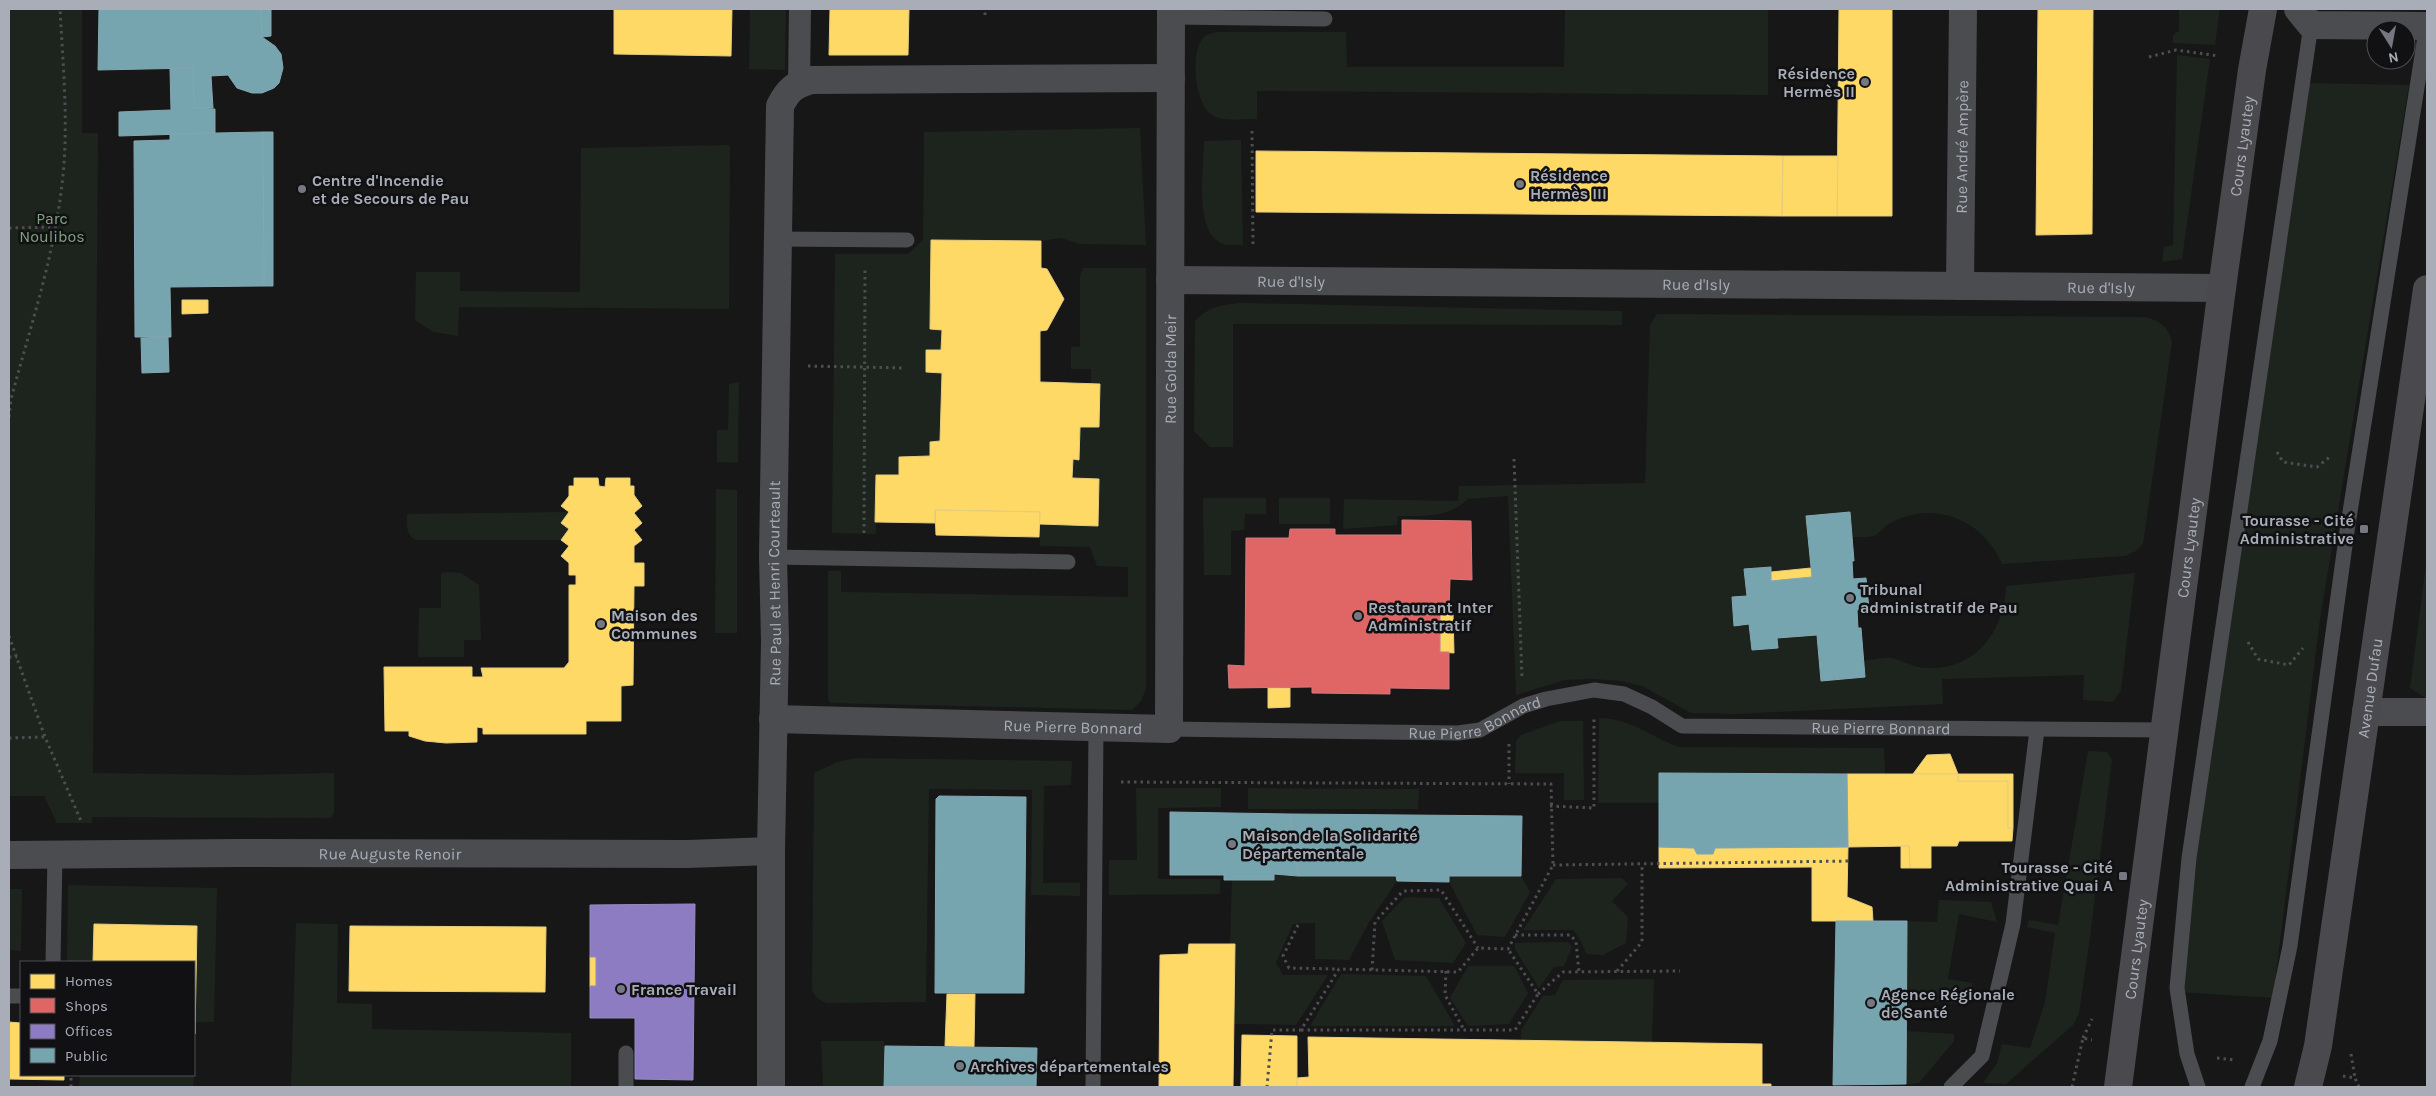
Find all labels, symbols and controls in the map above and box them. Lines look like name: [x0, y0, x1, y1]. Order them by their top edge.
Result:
north arrow: [2366, 20, 2416, 70]
text: N: [2387, 48, 2400, 67]
place label: Résidence Hermès II: [1777, 64, 1855, 101]
marker: Résidence Hermès II: [1859, 76, 1871, 88]
street label: Rue André Ampère: [1951, 80, 1972, 214]
street label: Cours Lyautey: [2225, 94, 2258, 197]
place label: Résidence Hermès III: [1530, 166, 1608, 203]
place label: Centre d'Incendie et de Secours de Pau: [312, 171, 469, 208]
marker: Résidence Hermès III: [1514, 178, 1526, 190]
marker: Centre d'Incendie et de Secours de Pau: [296, 183, 308, 195]
park label: Parc Noulibos: [19, 209, 85, 246]
street label: Rue d'Isly: [1257, 271, 1326, 291]
street label: Rue d'Isly: [1662, 274, 1731, 294]
street label: Rue d'Isly: [2067, 277, 2136, 297]
street label: Rue Golda Meir: [1160, 314, 1180, 424]
street label: Rue Paul et Henri Courteault: [763, 480, 785, 686]
street label: Cours Lyautey: [2172, 496, 2204, 599]
place label: Tourasse - Cité Administrative: [2240, 511, 2354, 548]
marker: Tourasse - Cité Administrative: [2358, 523, 2370, 535]
place label: Tribunal administratif de Pau: [1860, 580, 2018, 617]
marker: Tribunal administratif de Pau: [1844, 592, 1856, 604]
place label: Restaurant Inter Administratif: [1368, 598, 1494, 635]
place label: Maison des Communes: [611, 606, 698, 643]
marker: Restaurant Inter Administratif: [1352, 610, 1364, 622]
marker: Maison des Communes: [595, 618, 607, 630]
street label: Avenue Dufau: [2353, 637, 2386, 739]
street label: Rue Pierre Bonnard: [1408, 692, 1543, 743]
street label: Rue Pierre Bonnard: [1003, 715, 1143, 738]
street label: Rue Pierre Bonnard: [1811, 718, 1951, 738]
place label: Maison de la Solidarité Départementale: [1242, 826, 1418, 863]
marker: Maison de la Solidarité Départementale: [1226, 838, 1238, 850]
street label: Rue Auguste Renoir: [319, 844, 462, 863]
place label: Tourasse - Cité Administrative Quai A: [1945, 858, 2113, 895]
marker: Tourasse - Cité Administrative Quai A: [2117, 870, 2129, 882]
street label: Cours Lyautey: [2120, 897, 2152, 1000]
legend: [20, 961, 195, 1076]
text: Homes: [65, 972, 113, 990]
place label: France Travail: [631, 980, 737, 999]
marker: France Travail: [615, 983, 627, 995]
place label: Agence Régionale de Santé: [1881, 985, 2015, 1022]
text: Shops: [65, 997, 108, 1015]
marker: Agence Régionale de Santé: [1865, 997, 1877, 1009]
text: Offices: [65, 1022, 113, 1040]
text: Public: [65, 1047, 108, 1065]
place label: Archives départementales: [970, 1057, 1169, 1076]
marker: Archives départementales: [954, 1060, 966, 1072]

